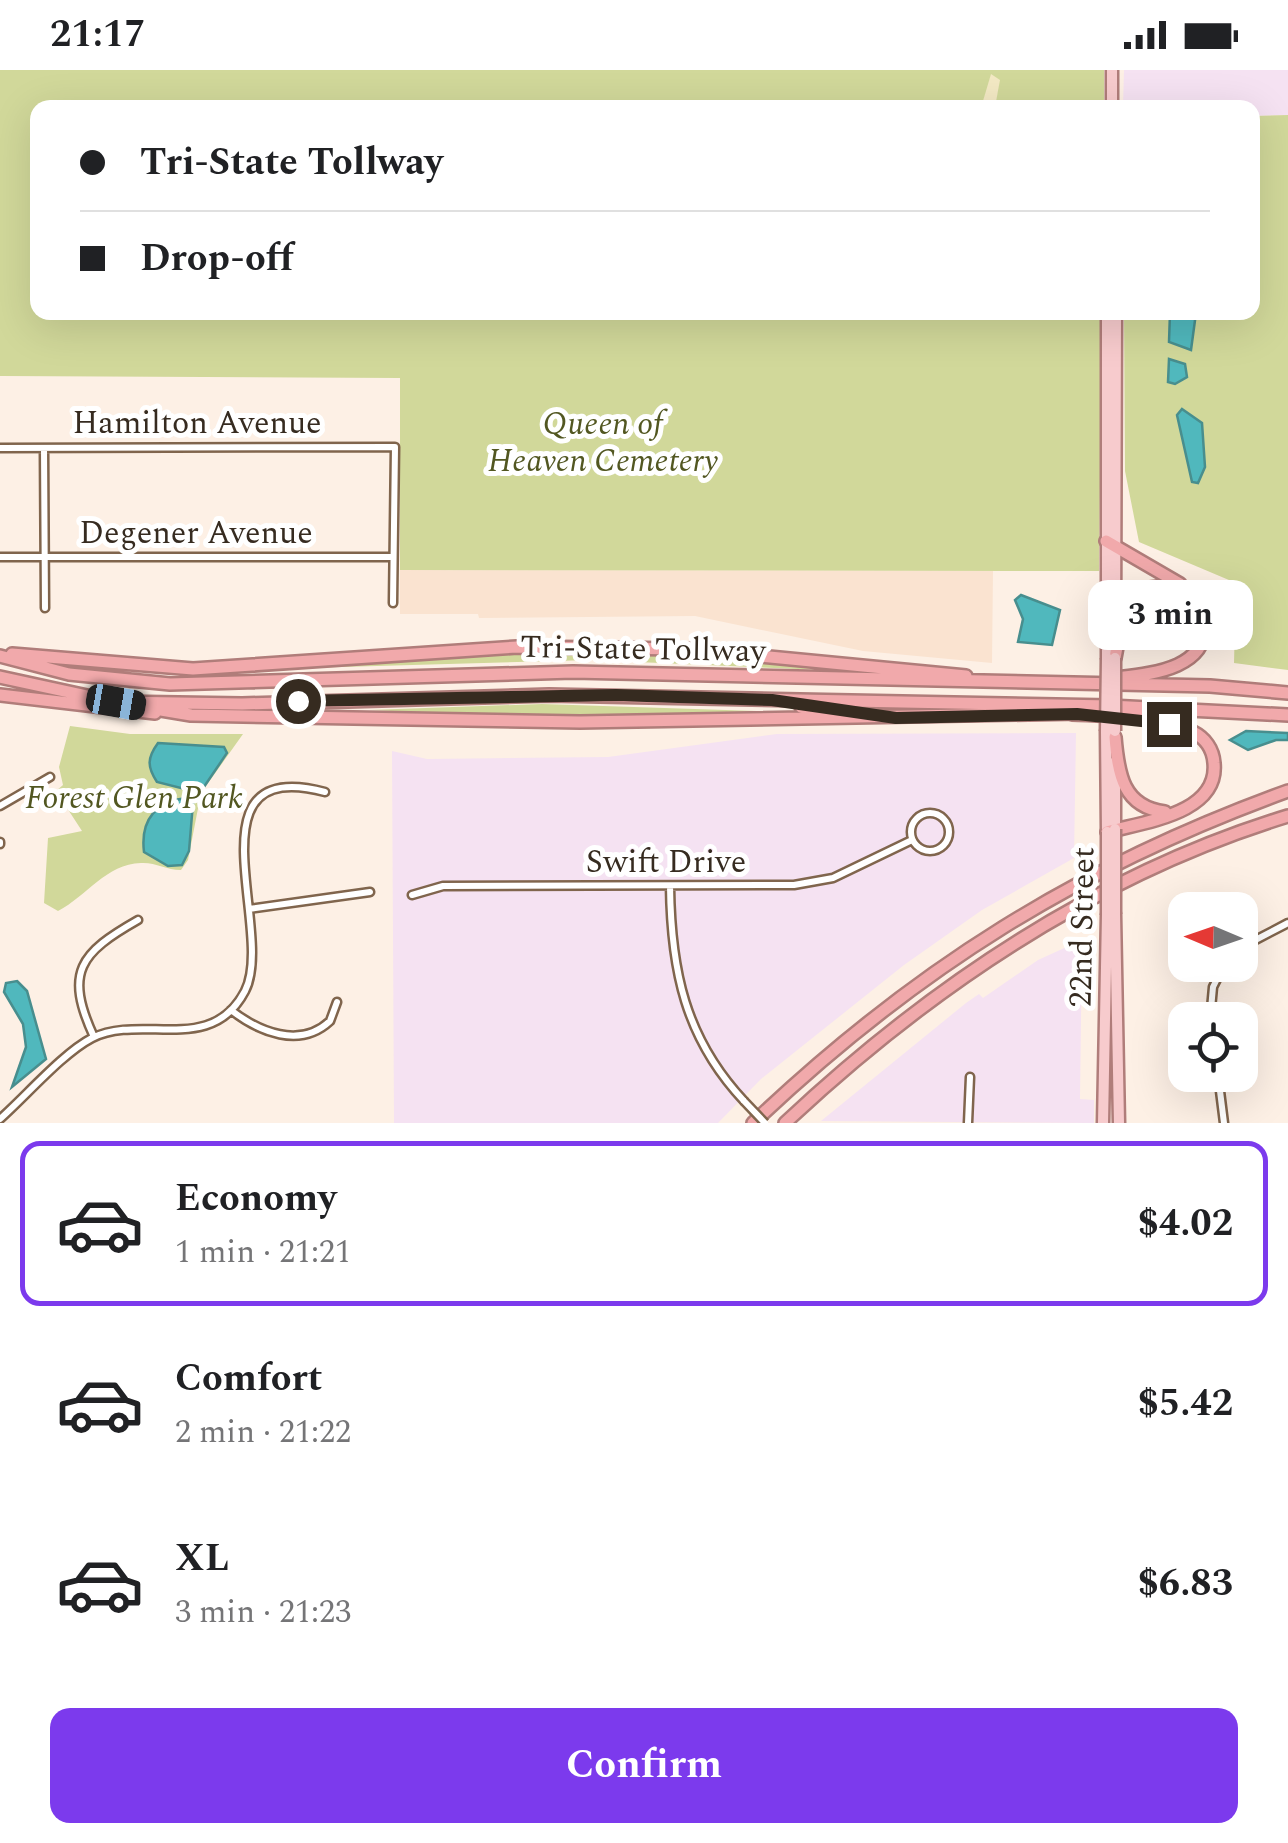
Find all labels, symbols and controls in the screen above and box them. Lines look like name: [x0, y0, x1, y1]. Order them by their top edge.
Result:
text: 21:17: [50, 6, 145, 64]
text: Tri-State Tollway: [140, 134, 443, 192]
text: Drop-off: [140, 230, 294, 288]
street label: Hamilton Avenue: [72, 399, 322, 448]
park label: Queen of Heaven Cemetery: [488, 400, 718, 486]
street label: Degener Avenue: [79, 509, 313, 558]
callout: 3 min: [1086, 579, 1252, 649]
text: 3 min: [1128, 590, 1213, 639]
street label: Tri-State Tollway: [520, 623, 768, 676]
route start: [276, 679, 321, 724]
car: [84, 682, 148, 722]
route end: [1147, 702, 1192, 747]
park label: Forest Glen Park: [25, 774, 243, 823]
street label: Swift Drive: [586, 838, 746, 887]
street label: 22nd Street: [1057, 846, 1108, 1008]
north arrow: [1168, 892, 1258, 982]
map controls: [1168, 892, 1258, 1092]
button: locate: [1168, 1002, 1258, 1092]
text: Economy: [175, 1170, 336, 1228]
icon: car: [55, 1179, 145, 1269]
text: $4.02: [1138, 1195, 1233, 1253]
text: 1 min · 21:21: [175, 1228, 351, 1277]
text: Comfort: [175, 1350, 322, 1408]
icon: car: [55, 1359, 145, 1449]
text: $5.42: [1138, 1375, 1233, 1433]
text: 2 min · 21:22: [175, 1408, 351, 1457]
text: XL: [175, 1530, 229, 1588]
icon: car: [55, 1539, 145, 1629]
text: $6.83: [1138, 1555, 1233, 1613]
text: 3 min · 21:23: [175, 1588, 351, 1637]
button: Confirm: [50, 1708, 1238, 1823]

